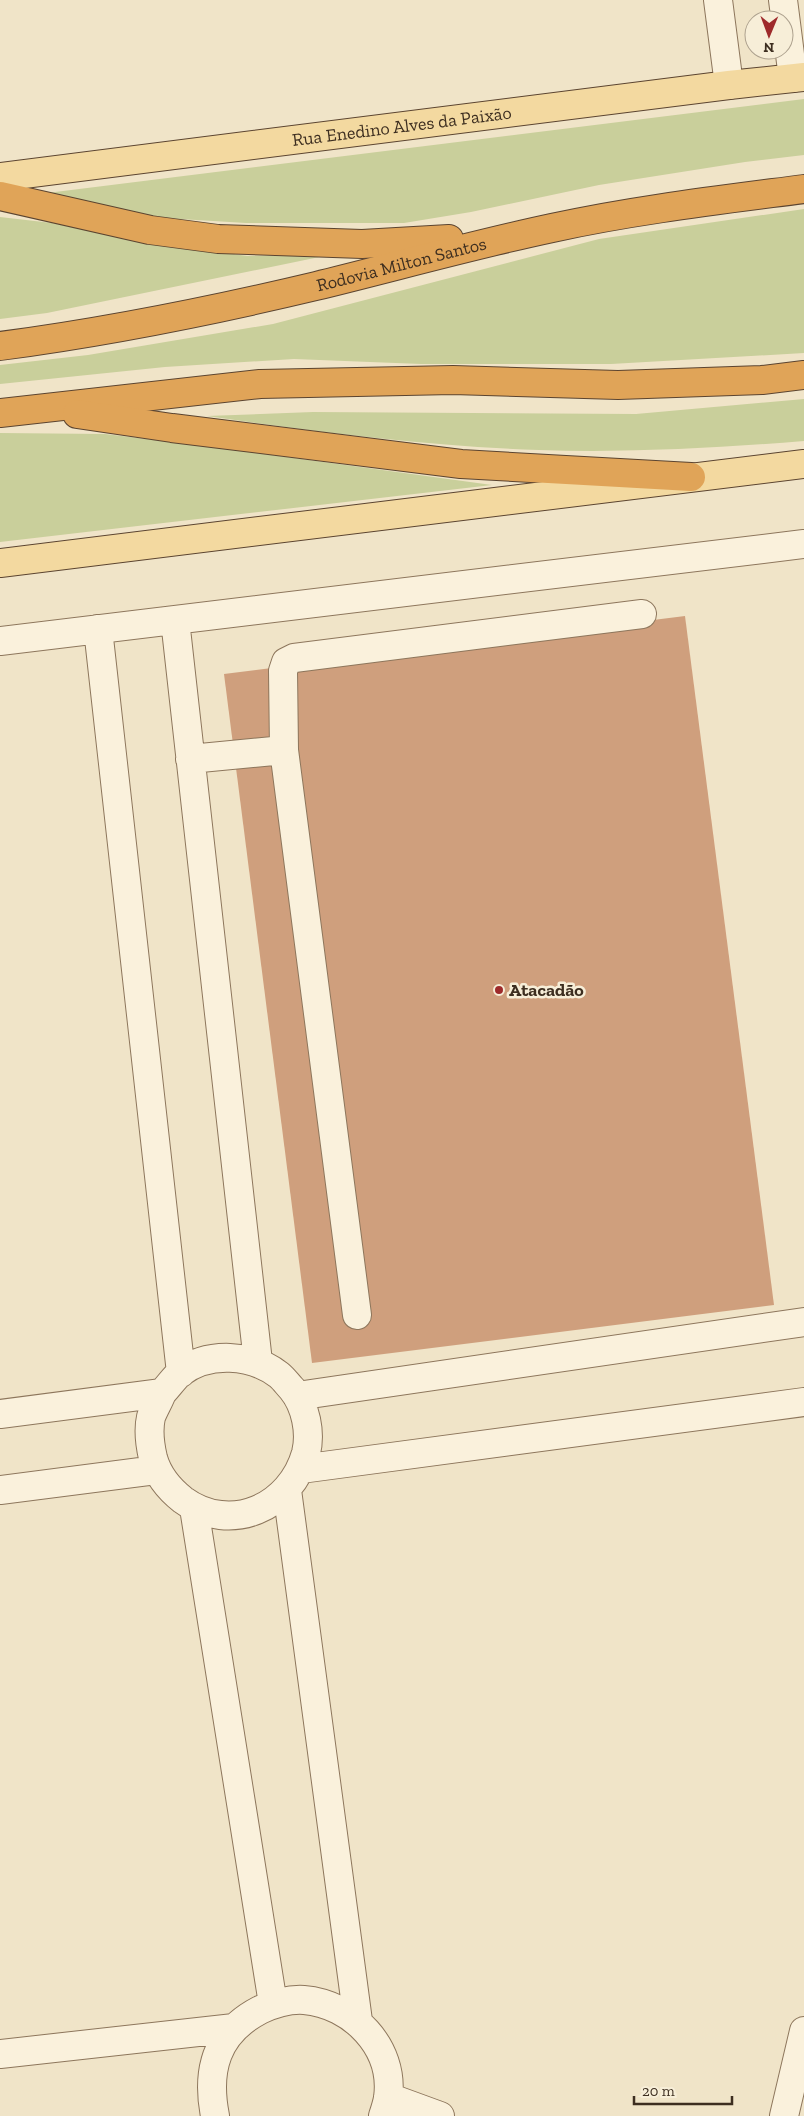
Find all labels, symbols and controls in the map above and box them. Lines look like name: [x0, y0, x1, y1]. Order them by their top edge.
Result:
north arrow: [744, 10, 794, 60]
text: N: [763, 39, 774, 56]
street label: Rua Enedino Alves da Paixão: [291, 102, 513, 151]
street label: Rodovia Milton Santos: [314, 232, 489, 296]
place label: Atacadão: [509, 979, 584, 1001]
marker: Atacadão: [493, 984, 505, 996]
scale bar: [634, 2074, 732, 2106]
text: 20 m: [642, 2082, 675, 2100]

